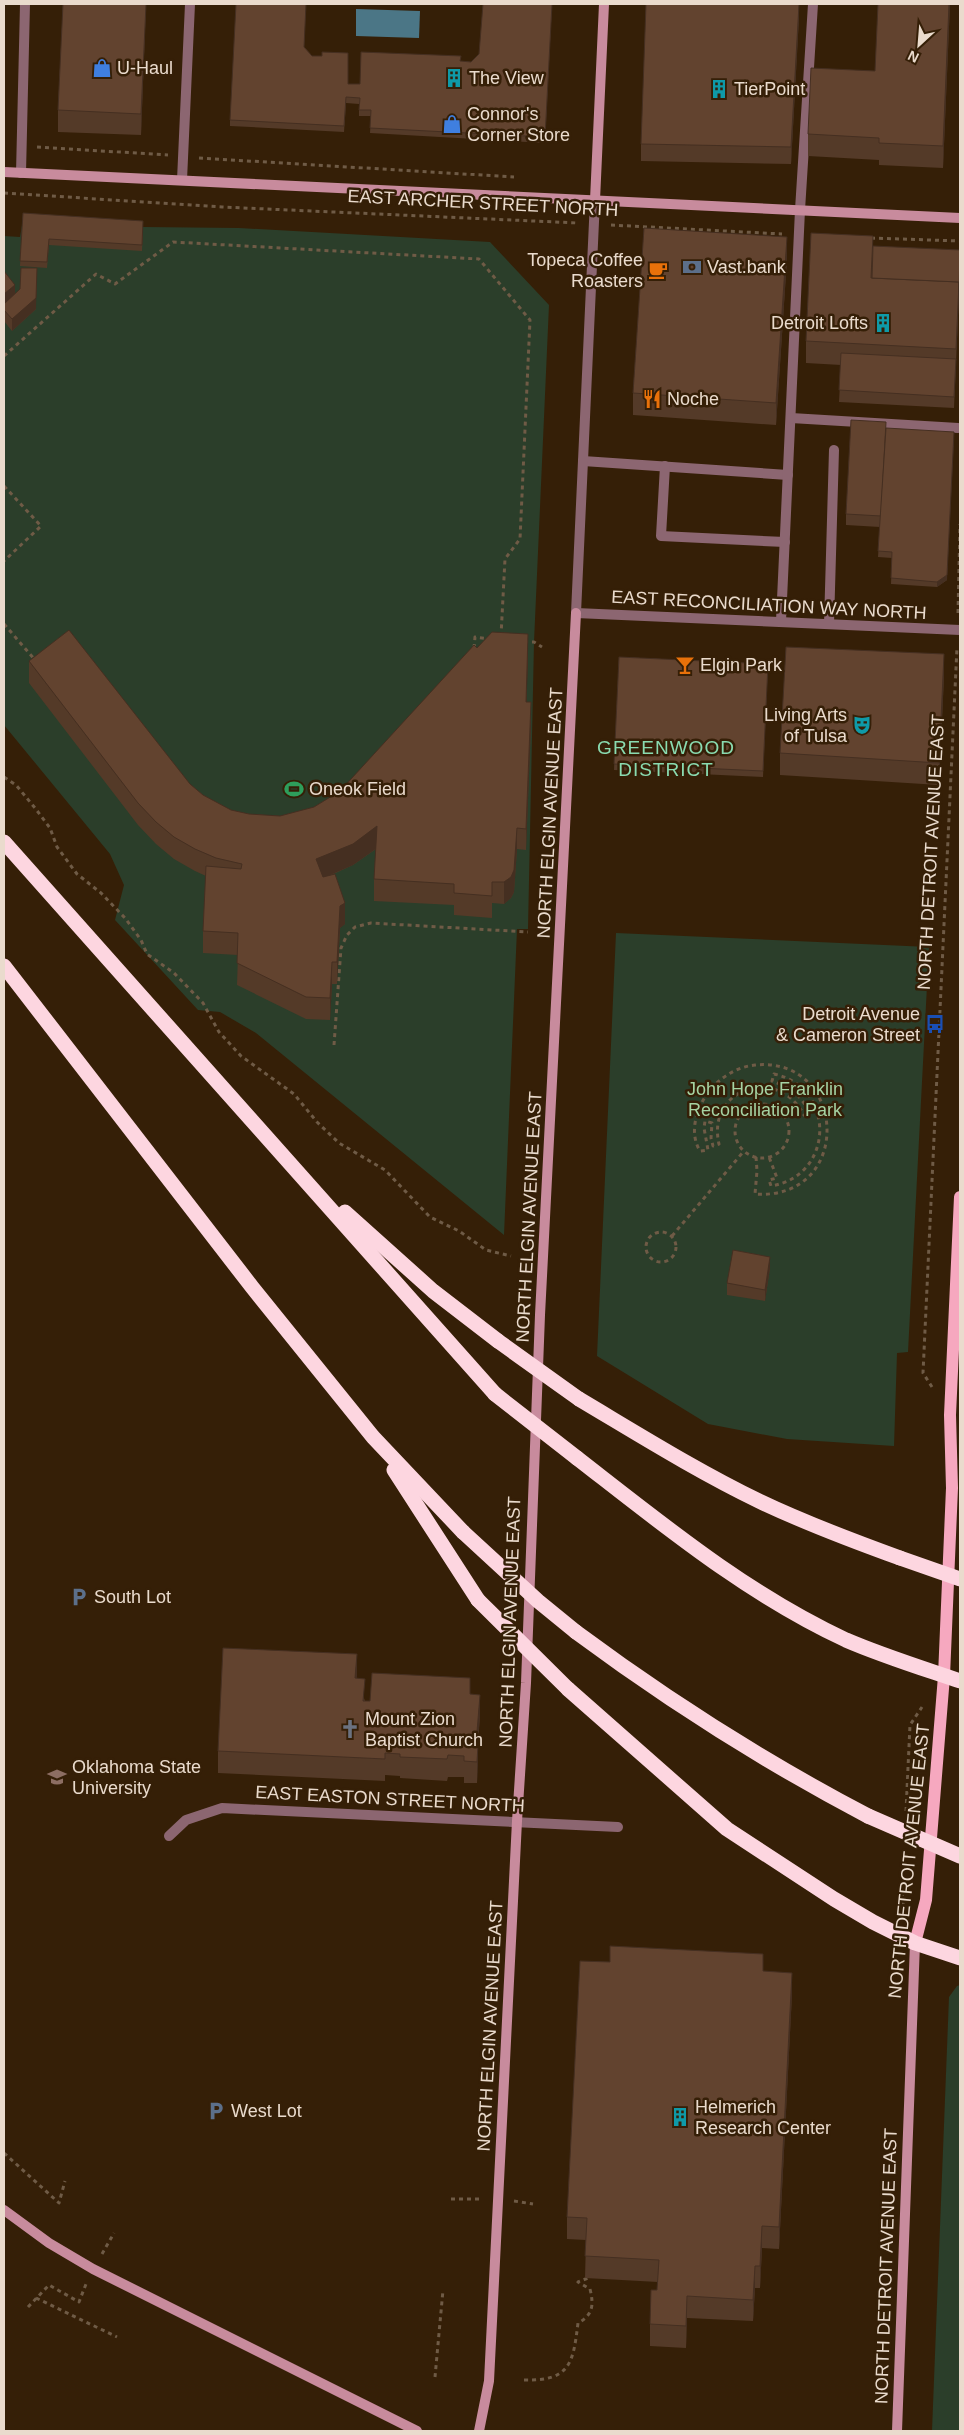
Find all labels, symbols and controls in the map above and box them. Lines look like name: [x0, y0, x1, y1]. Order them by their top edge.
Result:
north arrow: [894, 20, 944, 70]
text: N: [905, 47, 921, 66]
shop icon: U-Haul: [91, 57, 113, 79]
place label: U-Haul: [117, 58, 173, 78]
building icon: The View: [443, 67, 465, 89]
place label: The View: [469, 68, 545, 88]
building icon: TierPoint: [708, 78, 730, 100]
place label: TierPoint: [734, 79, 805, 99]
place label: Connor's Corner Store: [467, 104, 570, 145]
shop icon: Connor's Corner Store: [441, 113, 463, 135]
street label: EAST ARCHER STREET NORTH: [347, 186, 619, 220]
place label: Topeca Coffee Roasters: [527, 250, 643, 291]
bank icon: Vast.bank: [681, 256, 703, 278]
place label: Vast.bank: [707, 257, 787, 277]
cafe icon: Topeca Coffee Roasters: [647, 259, 669, 281]
building icon: Detroit Lofts: [872, 312, 894, 334]
place label: Detroit Lofts: [771, 313, 868, 333]
restaurant icon: Noche: [641, 388, 663, 410]
place label: Noche: [667, 389, 719, 409]
street label: EAST RECONCILIATION WAY NORTH: [611, 587, 927, 623]
bar icon: Elgin Park: [674, 654, 696, 676]
place label: Elgin Park: [700, 655, 783, 675]
street label: NORTH ELGIN AVENUE EAST: [533, 687, 567, 939]
place label: Living Arts of Tulsa: [764, 705, 848, 746]
theatre icon: Living Arts of Tulsa: [851, 714, 873, 736]
street label: NORTH DETROIT AVENUE EAST: [914, 714, 948, 990]
district label: GREENWOOD DISTRICT: [597, 737, 735, 780]
sports icon: Oneok Field: [283, 778, 305, 800]
place label: Oneok Field: [309, 779, 406, 799]
place label: Detroit Avenue & Cameron Street: [776, 1004, 920, 1045]
bus stop icon: Detroit Avenue & Cameron Street: [924, 1013, 946, 1035]
park label: John Hope Franklin Reconciliation Park: [687, 1079, 843, 1120]
street label: NORTH ELGIN AVENUE EAST: [512, 1091, 546, 1343]
street label: NORTH ELGIN AVENUE EAST: [496, 1496, 524, 1748]
parking icon: South Lot: [68, 1586, 90, 1608]
place label: South Lot: [94, 1587, 171, 1607]
place label: Mount Zion Baptist Church: [365, 1709, 483, 1750]
church icon: Mount Zion Baptist Church: [339, 1718, 361, 1740]
street label: NORTH DETROIT AVENUE EAST: [885, 1723, 933, 1999]
place label: Oklahoma State University: [72, 1757, 201, 1798]
school or university icon: Oklahoma State University: [46, 1766, 68, 1788]
street label: EAST EASTON STREET NORTH: [255, 1782, 525, 1816]
street label: NORTH ELGIN AVENUE EAST: [473, 1900, 507, 2152]
place label: Helmerich Research Center: [695, 2097, 831, 2138]
parking icon: West Lot: [205, 2100, 227, 2122]
place label: West Lot: [231, 2101, 302, 2121]
building icon: Helmerich Research Center: [669, 2106, 691, 2128]
street label: NORTH DETROIT AVENUE EAST: [871, 2128, 901, 2404]

